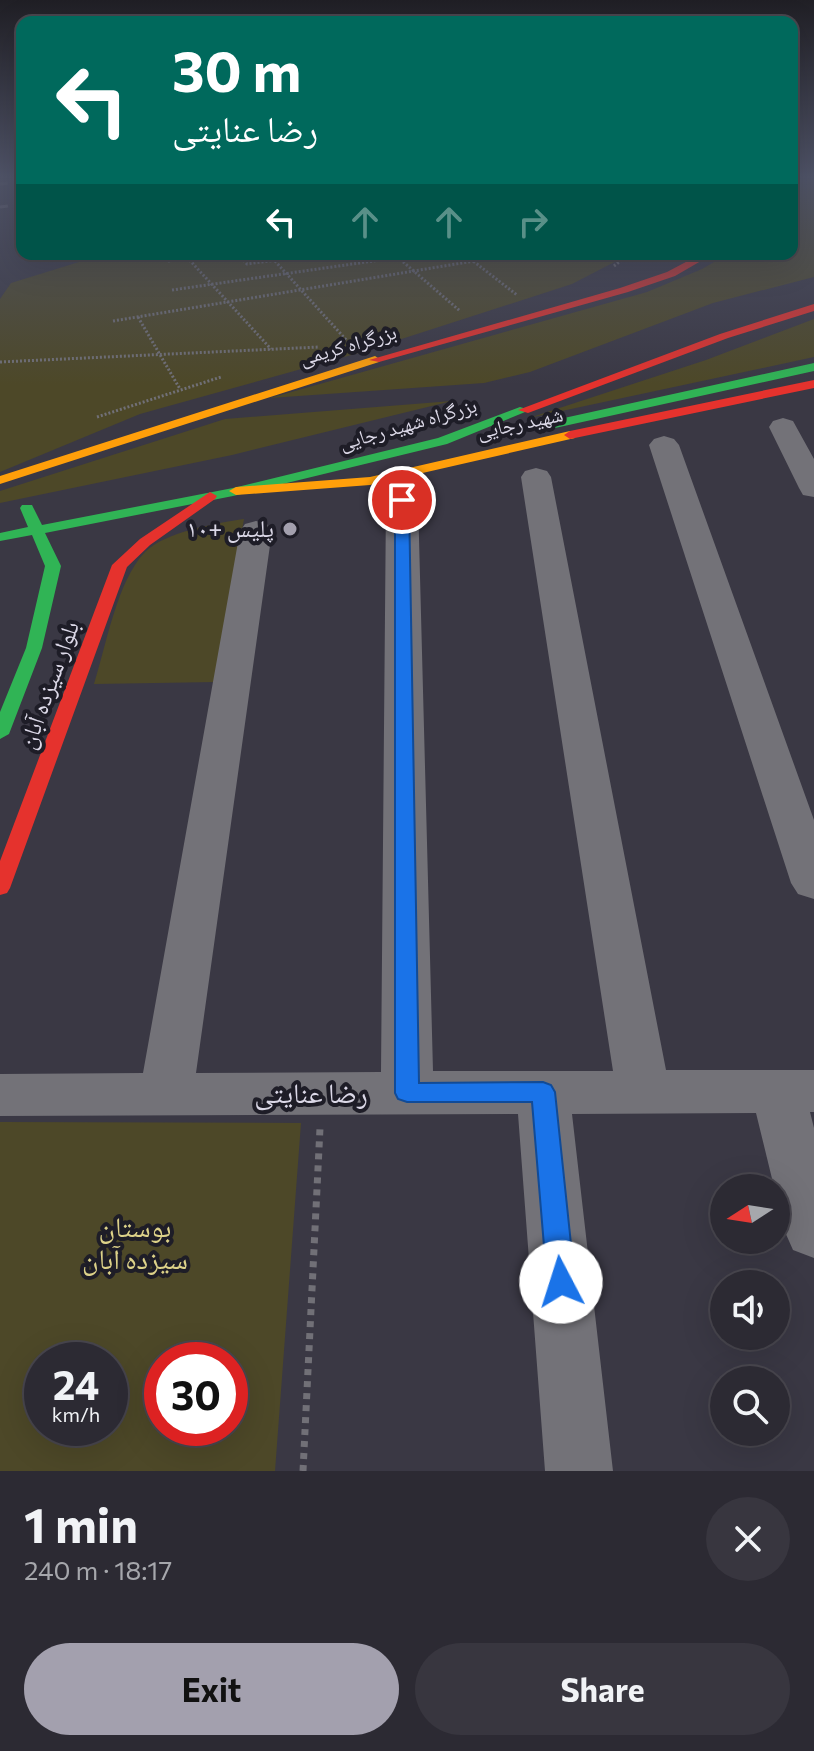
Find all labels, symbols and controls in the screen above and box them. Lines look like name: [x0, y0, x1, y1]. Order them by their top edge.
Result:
text: 30 m: [172, 35, 301, 104]
icon: left: [40, 48, 144, 152]
text: رضا عنایتی: [172, 105, 318, 149]
icon: left: [259, 200, 303, 244]
icon: ahead: [343, 200, 387, 244]
icon: ahead: [427, 200, 471, 244]
icon: right: [511, 200, 555, 244]
street label: بزرگراه کریمی: [297, 319, 399, 370]
street label: بزرگراه شهید رجایی: [336, 392, 479, 455]
street label: شهید رجایی: [475, 401, 565, 444]
pin: [368, 466, 436, 534]
icon: arrive: [380, 478, 424, 522]
place label: پلیس +۱۰: [187, 513, 274, 543]
marker: پلیس +۱۰: [281, 520, 299, 538]
street label: بلوار سیزده آبان: [11, 616, 85, 753]
street label: رضا عنایتی: [254, 1075, 368, 1111]
north arrow: [710, 1174, 790, 1254]
map controls: [710, 1174, 790, 1446]
park label: بوستان سیزده آبان: [82, 1209, 188, 1276]
position arrow: [519, 1240, 603, 1324]
button: sound: [710, 1270, 790, 1350]
speed limit sign: 30: [144, 1342, 248, 1446]
text: 24: [53, 1359, 99, 1408]
button: search: [710, 1366, 790, 1446]
text: km/h: [52, 1402, 100, 1426]
text: 1 min: [24, 1494, 138, 1553]
button: close: [706, 1497, 790, 1581]
text: 240 m · 18:17: [24, 1554, 172, 1585]
button: Exit: [24, 1643, 399, 1735]
button: Share: [415, 1643, 790, 1735]

